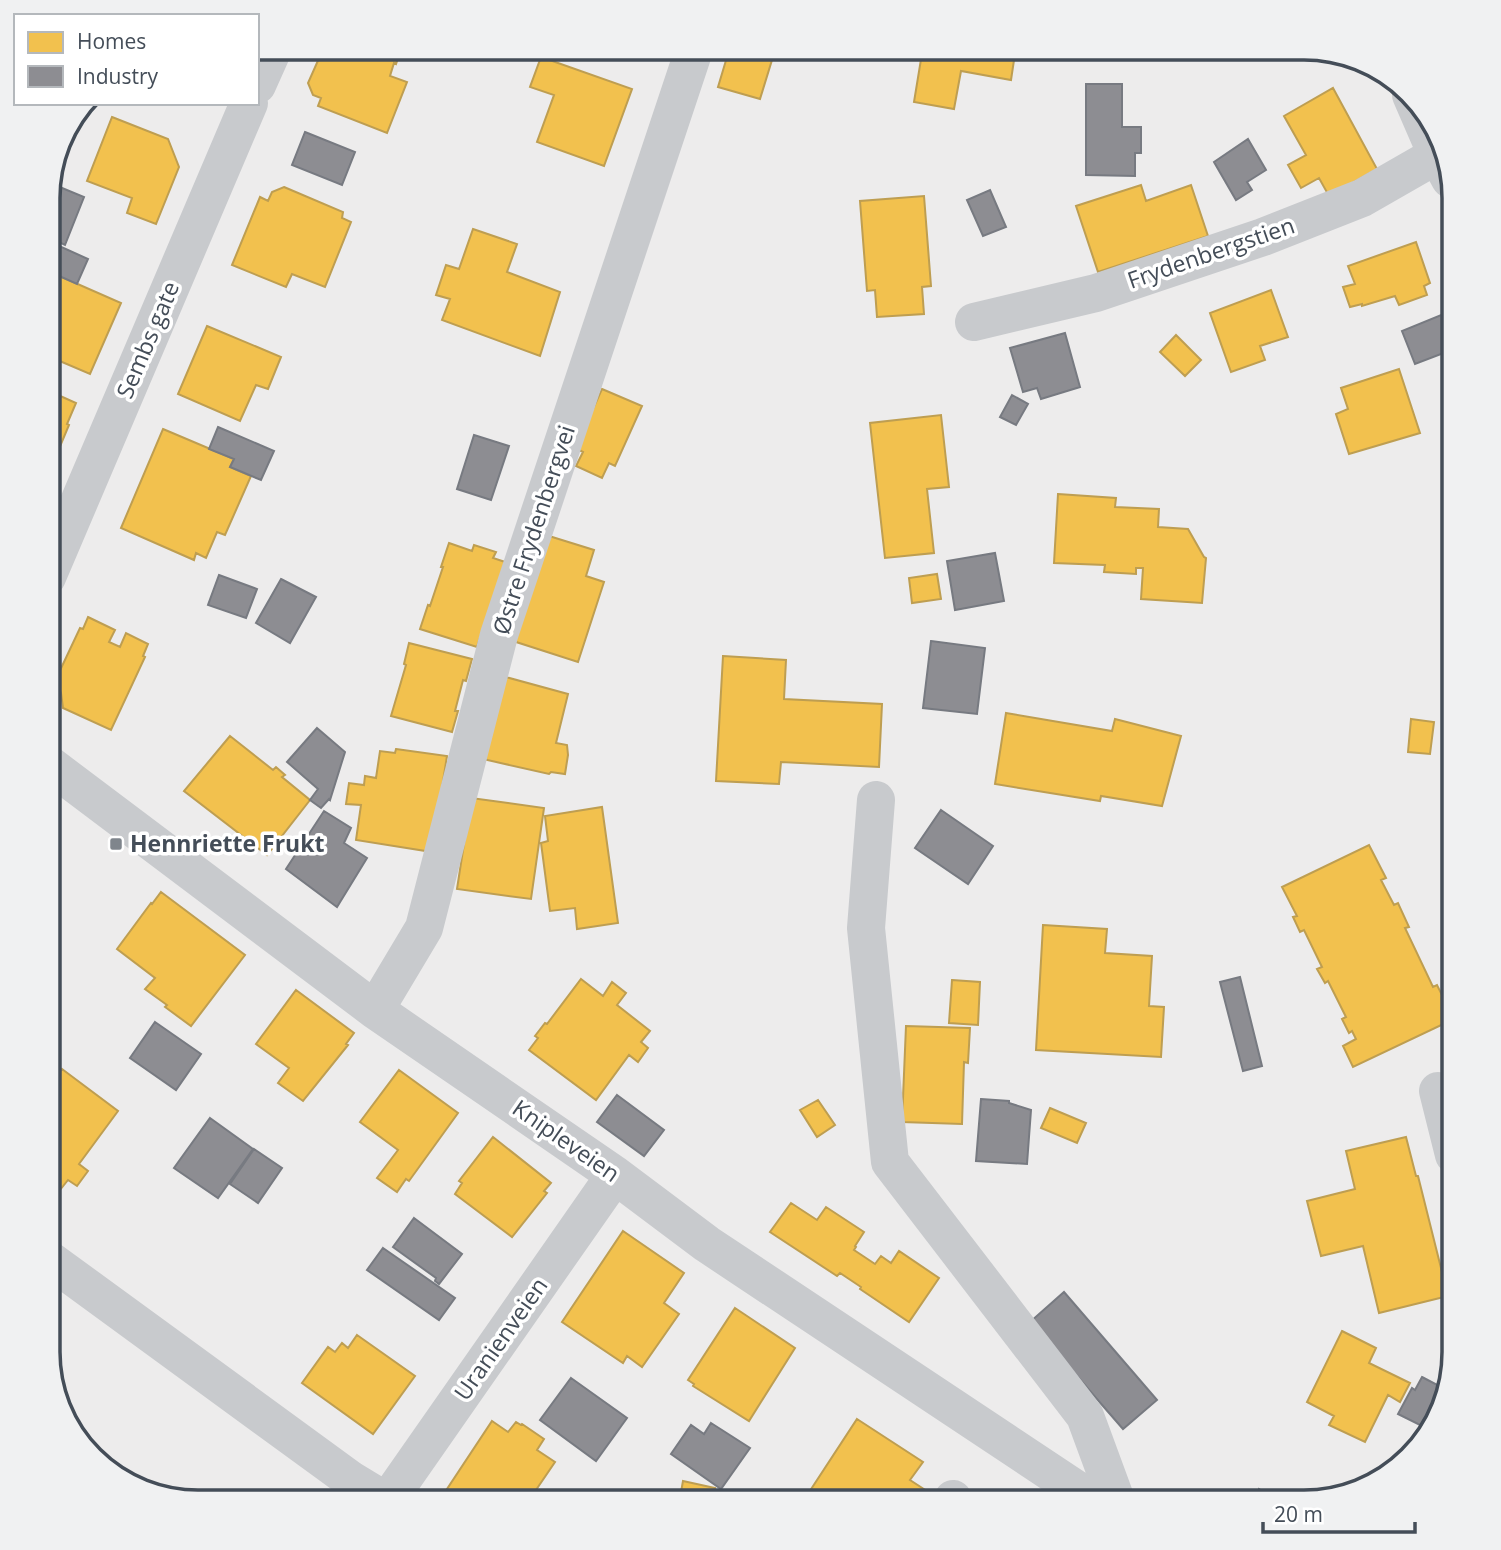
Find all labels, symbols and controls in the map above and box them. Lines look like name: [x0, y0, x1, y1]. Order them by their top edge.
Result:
legend: [14, 14, 259, 105]
text: Homes: [77, 27, 146, 55]
text: Industry: [77, 62, 159, 90]
street label: Frydenbergstien: [1123, 208, 1298, 296]
street label: Sembs gate: [108, 276, 186, 403]
street label: Østre Frydenbergvei: [484, 421, 582, 638]
place label: Hennriette Frukt: [130, 827, 324, 859]
marker: Hennriette Frukt: [108, 836, 124, 852]
street label: Knipleveien: [507, 1092, 627, 1189]
street label: Uranienveien: [446, 1271, 554, 1406]
scale bar: [1263, 1490, 1415, 1534]
text: 20 m: [1274, 1500, 1323, 1528]

